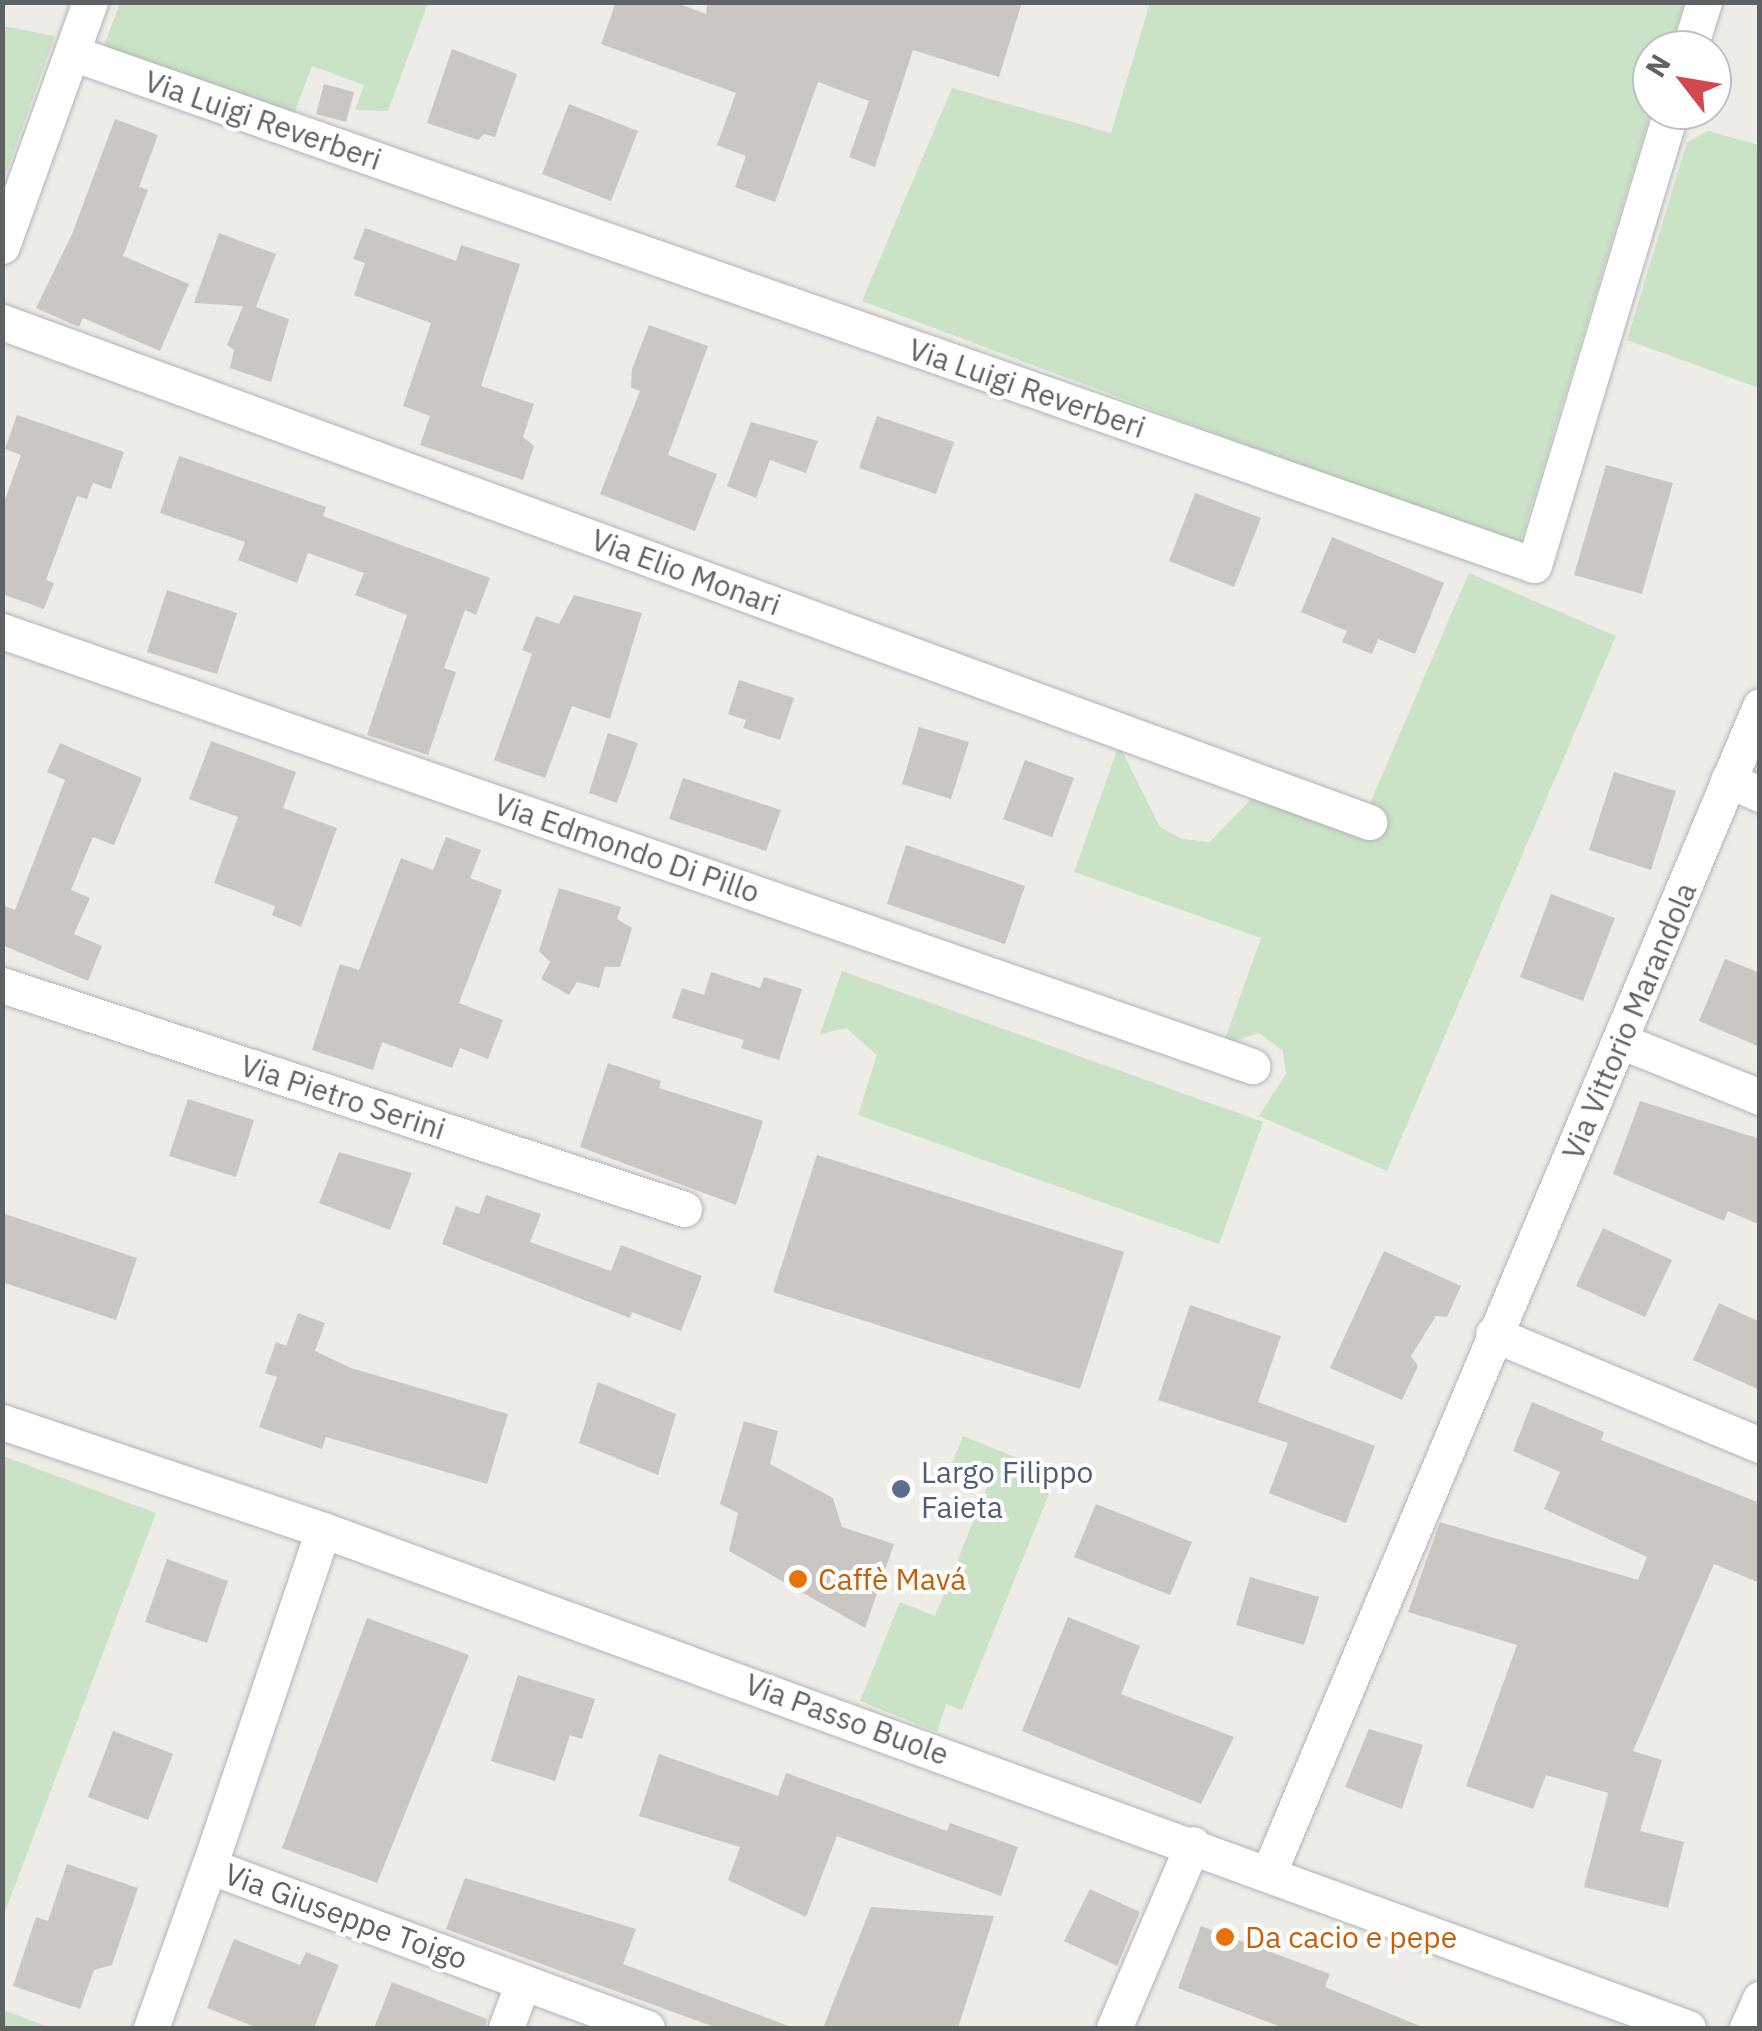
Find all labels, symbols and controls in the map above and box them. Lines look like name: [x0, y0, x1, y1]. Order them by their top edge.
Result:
north arrow: [1632, 30, 1732, 130]
text: N: [1636, 47, 1679, 84]
street label: Via Luigi Reverberi: [140, 63, 386, 177]
street label: Via Luigi Reverberi: [904, 331, 1150, 445]
street label: Via Elio Monari: [587, 521, 785, 623]
street label: Via Edmondo Di Pillo: [490, 786, 764, 910]
street label: Via Vittorio Marandola: [1554, 877, 1704, 1165]
street label: Via Pietro Serini: [236, 1047, 450, 1147]
place label: Largo Filippo Faieta: [921, 1454, 1093, 1524]
marker: Largo Filippo Faieta: [890, 1478, 912, 1500]
place label: Caffè Mavá: [818, 1561, 966, 1597]
marker: Caffè Mavá: [787, 1568, 809, 1590]
street label: Via Passo Buole: [740, 1666, 954, 1772]
street label: Via Giuseppe Toigo: [220, 1855, 472, 1977]
place label: Da cacio e pepe: [1245, 1919, 1457, 1955]
marker: Da cacio e pepe: [1214, 1926, 1236, 1948]

